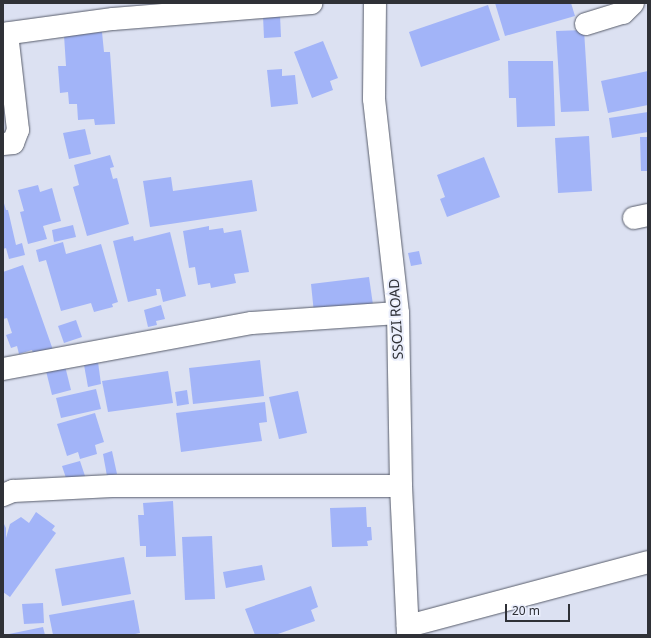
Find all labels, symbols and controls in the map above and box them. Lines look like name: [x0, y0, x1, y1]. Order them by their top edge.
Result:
street label: SSOZI ROAD: [385, 278, 407, 360]
scale bar: [507, 596, 572, 622]
text: 20 m: [512, 602, 540, 619]

